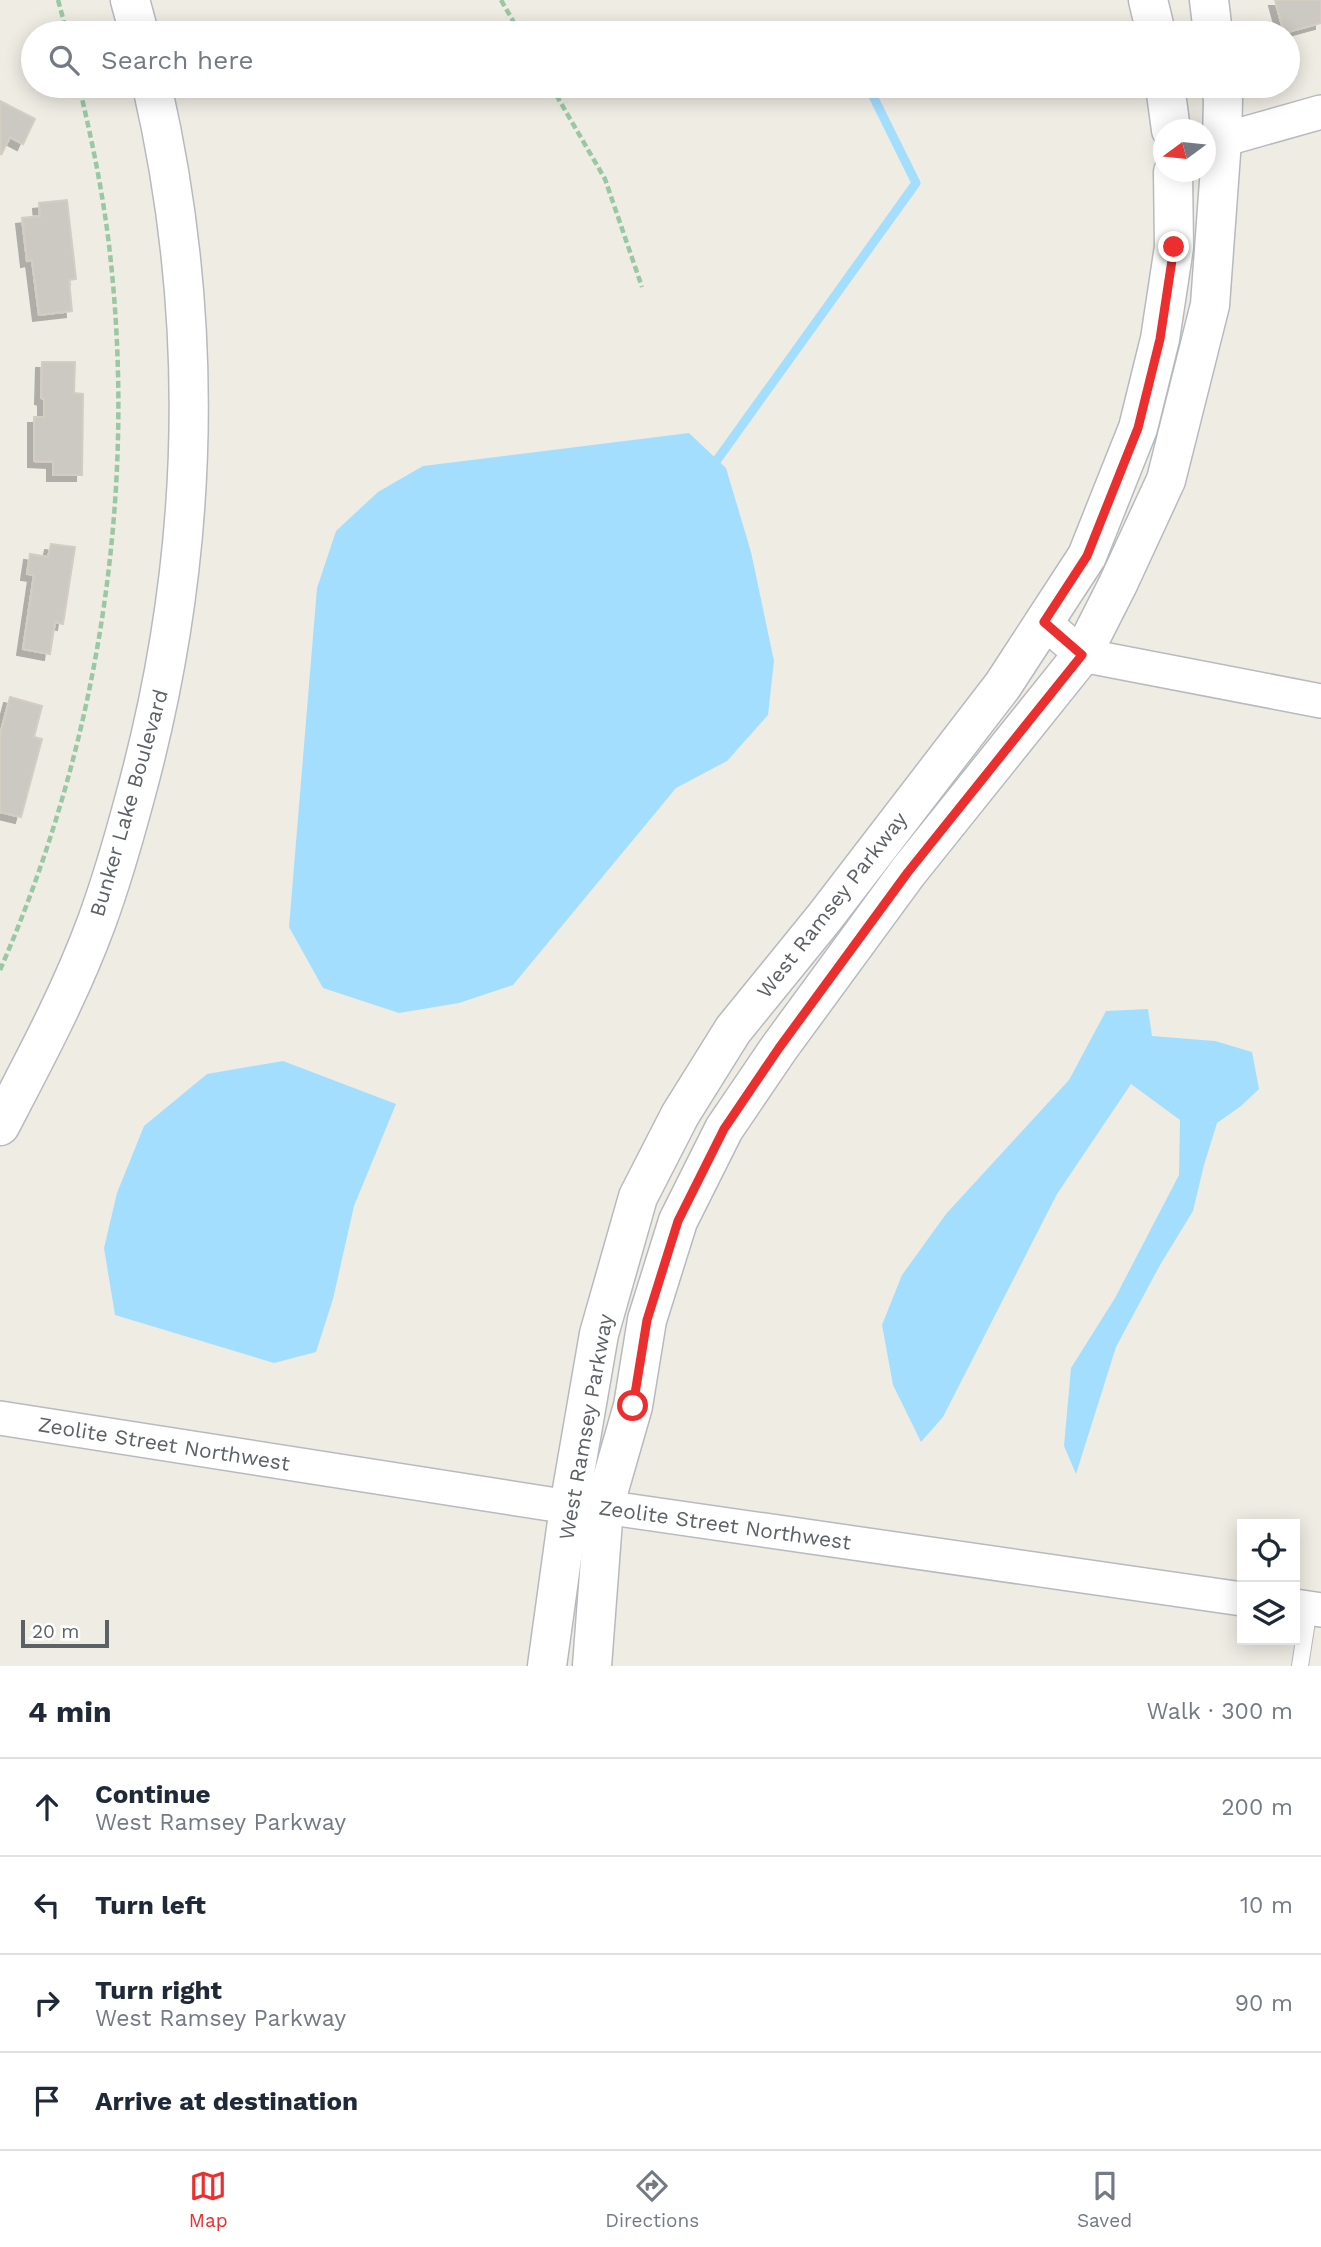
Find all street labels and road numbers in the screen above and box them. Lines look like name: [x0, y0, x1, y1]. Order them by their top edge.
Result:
street label: Bunker Lake Boulevard: [84, 686, 173, 919]
street label: West Ramsey Parkway: [751, 807, 912, 1003]
street label: West Ramsey Parkway: [553, 1312, 618, 1542]
street label: Zeolite Street Northwest: [36, 1411, 292, 1476]
street label: Zeolite Street Northwest: [597, 1494, 853, 1555]

